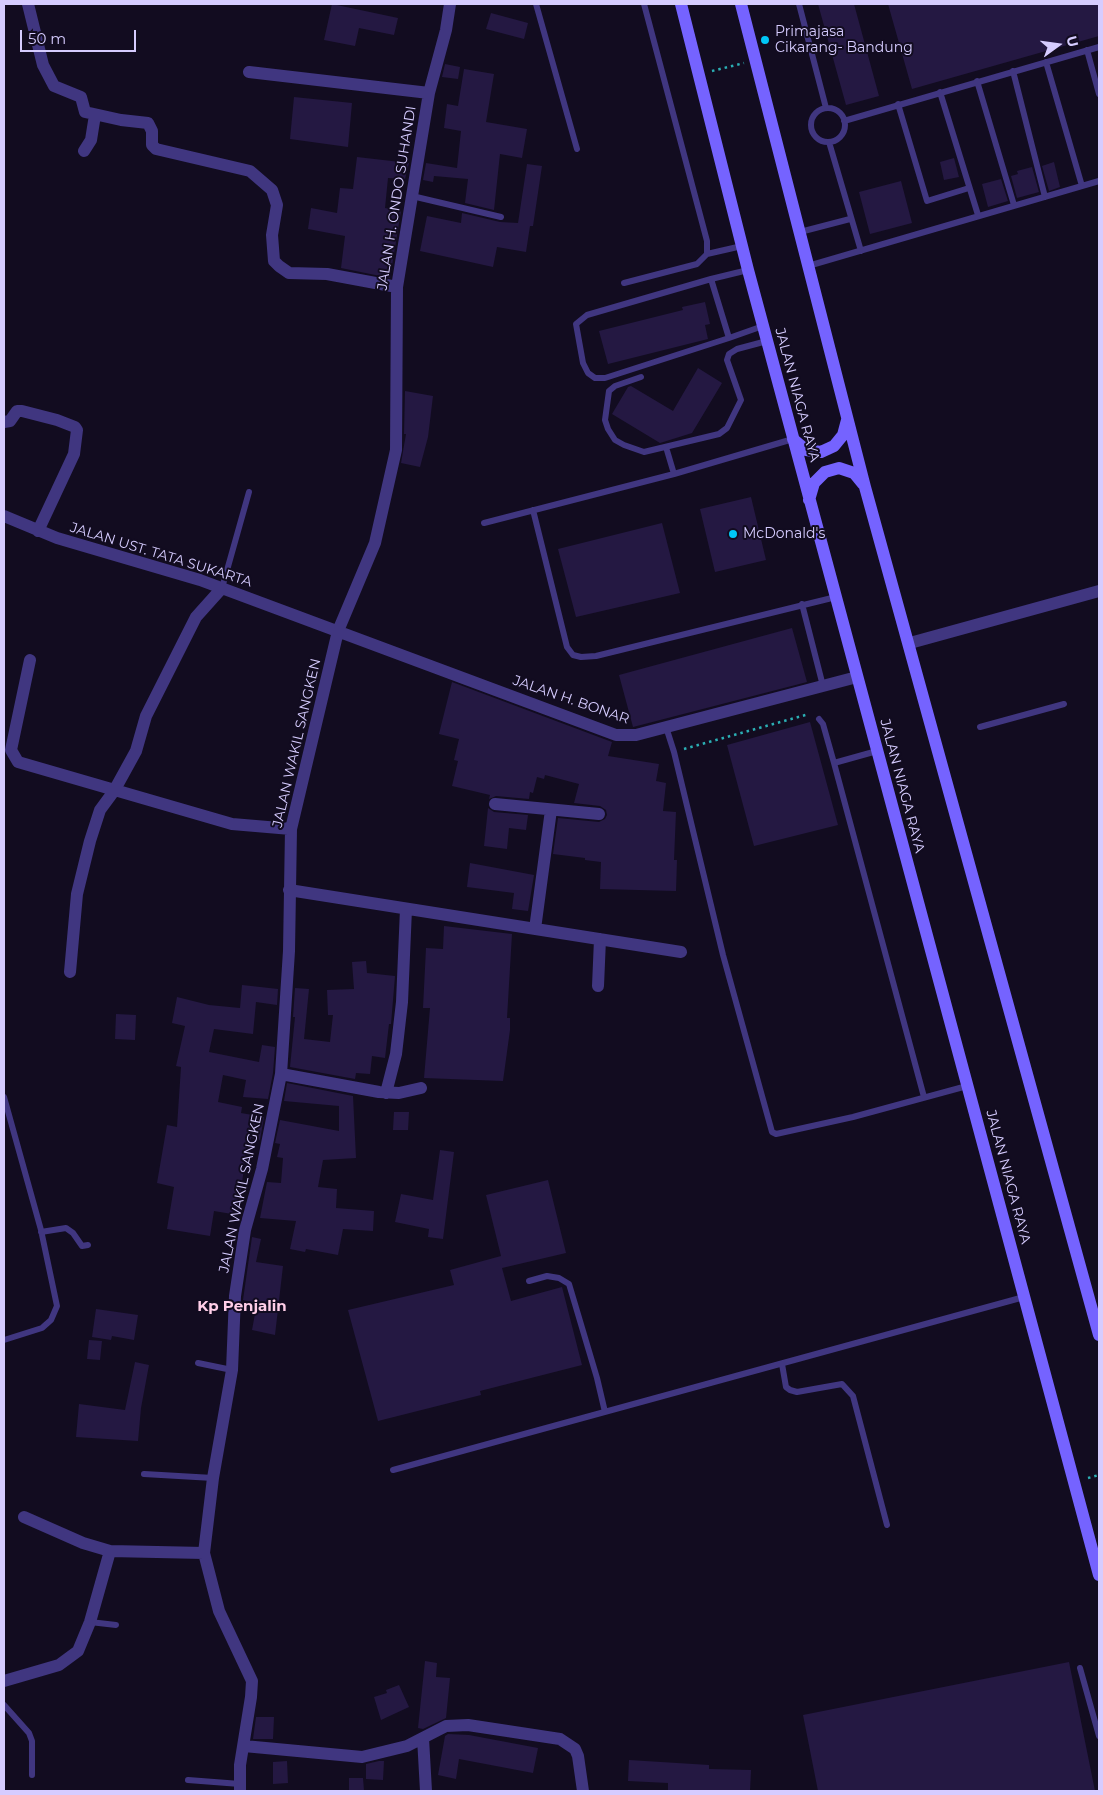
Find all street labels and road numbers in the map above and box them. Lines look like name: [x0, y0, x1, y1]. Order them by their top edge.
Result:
street label: JALAN H. ONDO SUHANDI: [374, 105, 420, 291]
street label: JALAN NIAGA RAYA: [771, 326, 823, 464]
street label: JALAN UST. TATA SUKARTA: [68, 519, 254, 591]
street label: JALAN WAKIL SANGKEN: [269, 657, 325, 829]
street label: JALAN H. BONAR: [511, 672, 631, 728]
street label: JALAN NIAGA RAYA: [876, 717, 928, 855]
street label: JALAN WAKIL SANGKEN: [216, 1102, 268, 1274]
street label: JALAN NIAGA RAYA: [982, 1108, 1034, 1246]

